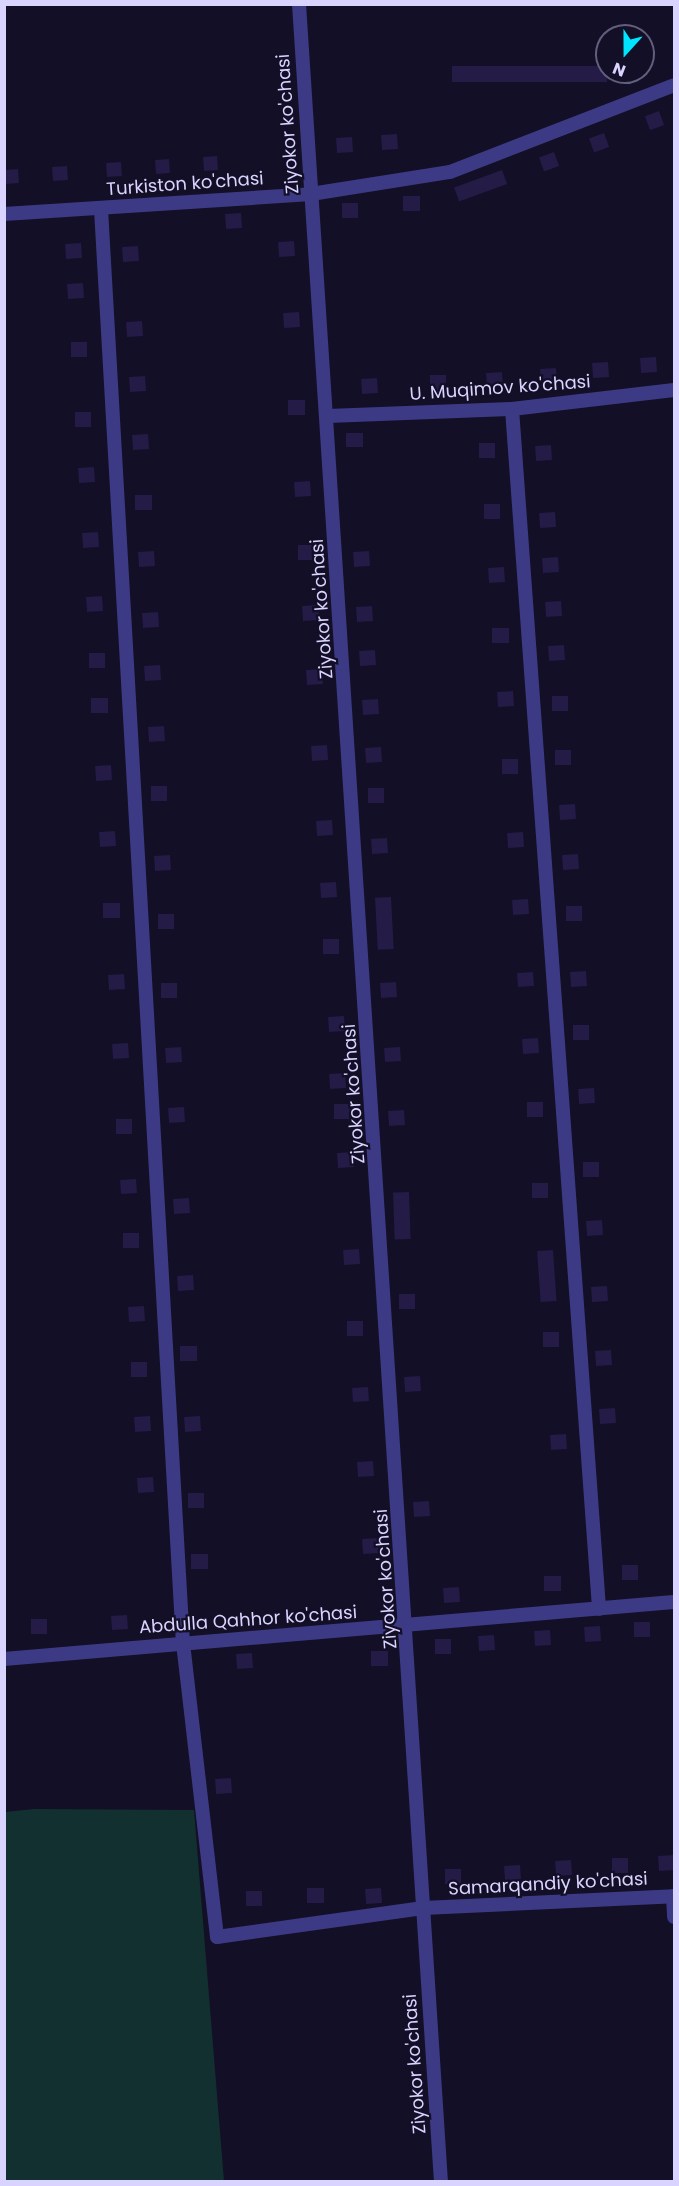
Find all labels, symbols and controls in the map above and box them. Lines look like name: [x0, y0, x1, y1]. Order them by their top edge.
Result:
north arrow: [595, 24, 655, 84]
street label: Ziyokor ko'chasi: [272, 53, 304, 195]
text: N: [609, 57, 629, 82]
street label: Turkiston ko'chasi: [106, 168, 264, 200]
street label: U. Muqimov ko'chasi: [409, 371, 591, 405]
street label: Ziyokor ko'chasi: [306, 538, 338, 680]
street label: Ziyokor ko'chasi: [338, 1023, 370, 1165]
street label: Ziyokor ko'chasi: [370, 1508, 402, 1650]
street label: Abdulla Qahhor ko'chasi: [138, 1602, 358, 1638]
street label: Samarqandiy ko'chasi: [448, 1868, 648, 1900]
street label: Ziyokor ko'chasi: [399, 1993, 431, 2135]

